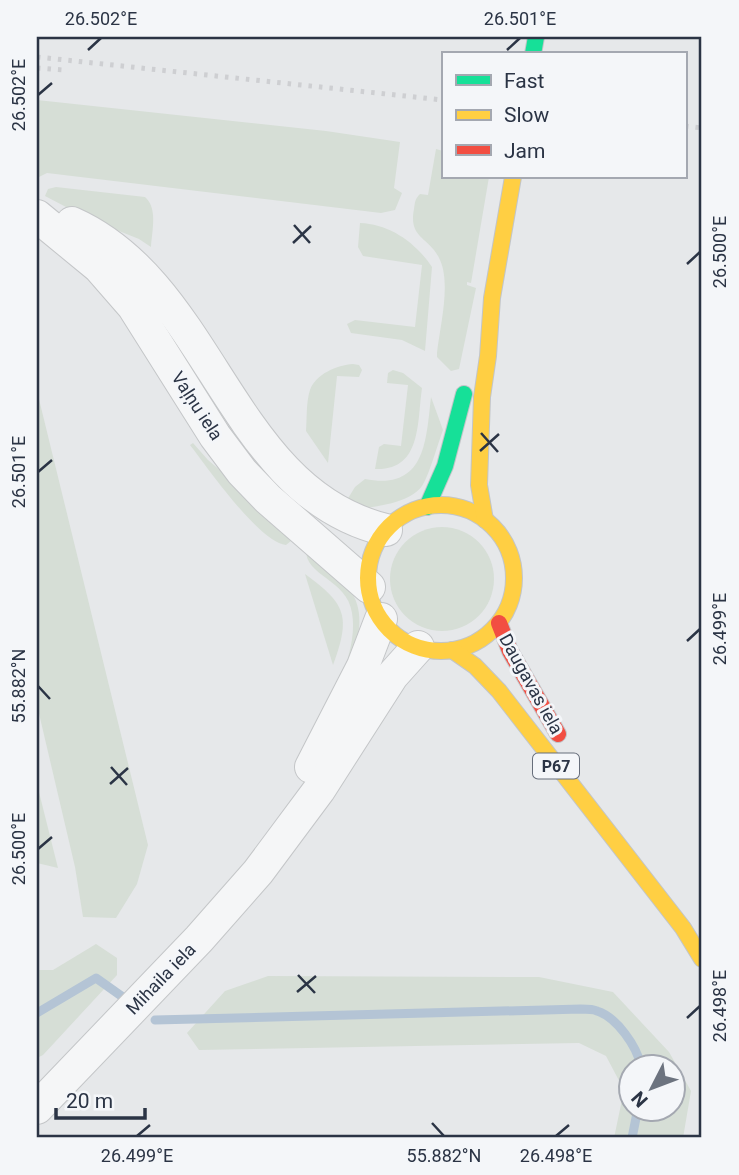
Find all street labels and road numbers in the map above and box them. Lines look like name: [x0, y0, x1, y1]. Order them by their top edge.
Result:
street label: Vaļņu iela: [167, 367, 227, 445]
street label: Daugavas iela: [495, 630, 568, 738]
road number: P67: [533, 754, 579, 778]
street label: Mihaila iela: [122, 939, 200, 1019]

